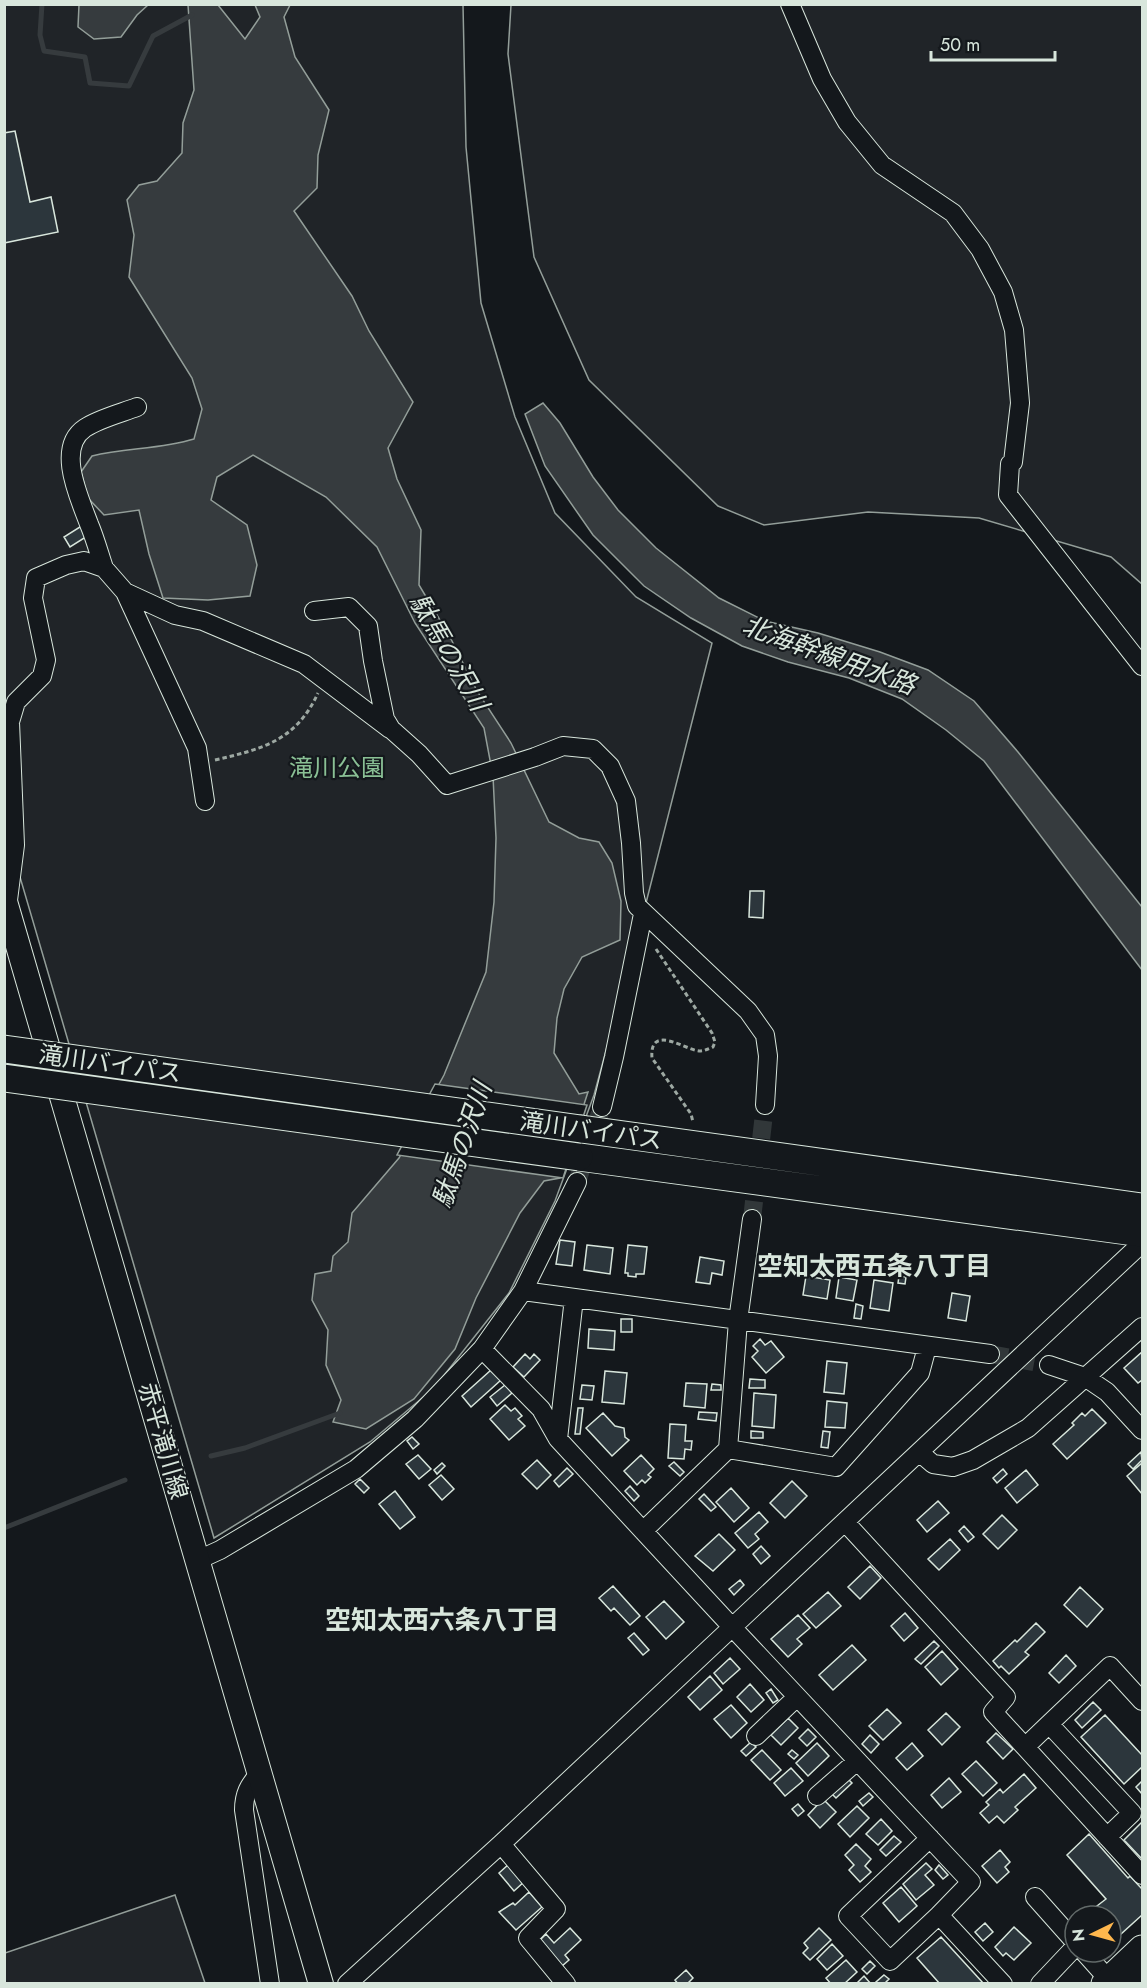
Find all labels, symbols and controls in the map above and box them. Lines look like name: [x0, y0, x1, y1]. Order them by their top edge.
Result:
scale bar: [931, 24, 1056, 62]
text: 50 m: [940, 32, 980, 58]
water label: 駄馬の沢川: [400, 586, 499, 720]
water label: 北海幹線用水路: [737, 606, 923, 705]
park label: 滝川公園: [289, 750, 385, 785]
street label: 滝川バイパス: [37, 1036, 184, 1091]
water label: 駄馬の沢川: [423, 1075, 502, 1213]
street label: 滝川バイパス: [518, 1103, 665, 1158]
district label: 空知太西五条八丁目: [757, 1247, 991, 1285]
street label: 赤平滝川線: [130, 1378, 197, 1503]
district label: 空知太西六条八丁目: [325, 1601, 559, 1639]
north arrow: [1063, 1904, 1123, 1964]
text: N: [1067, 1928, 1091, 1943]

